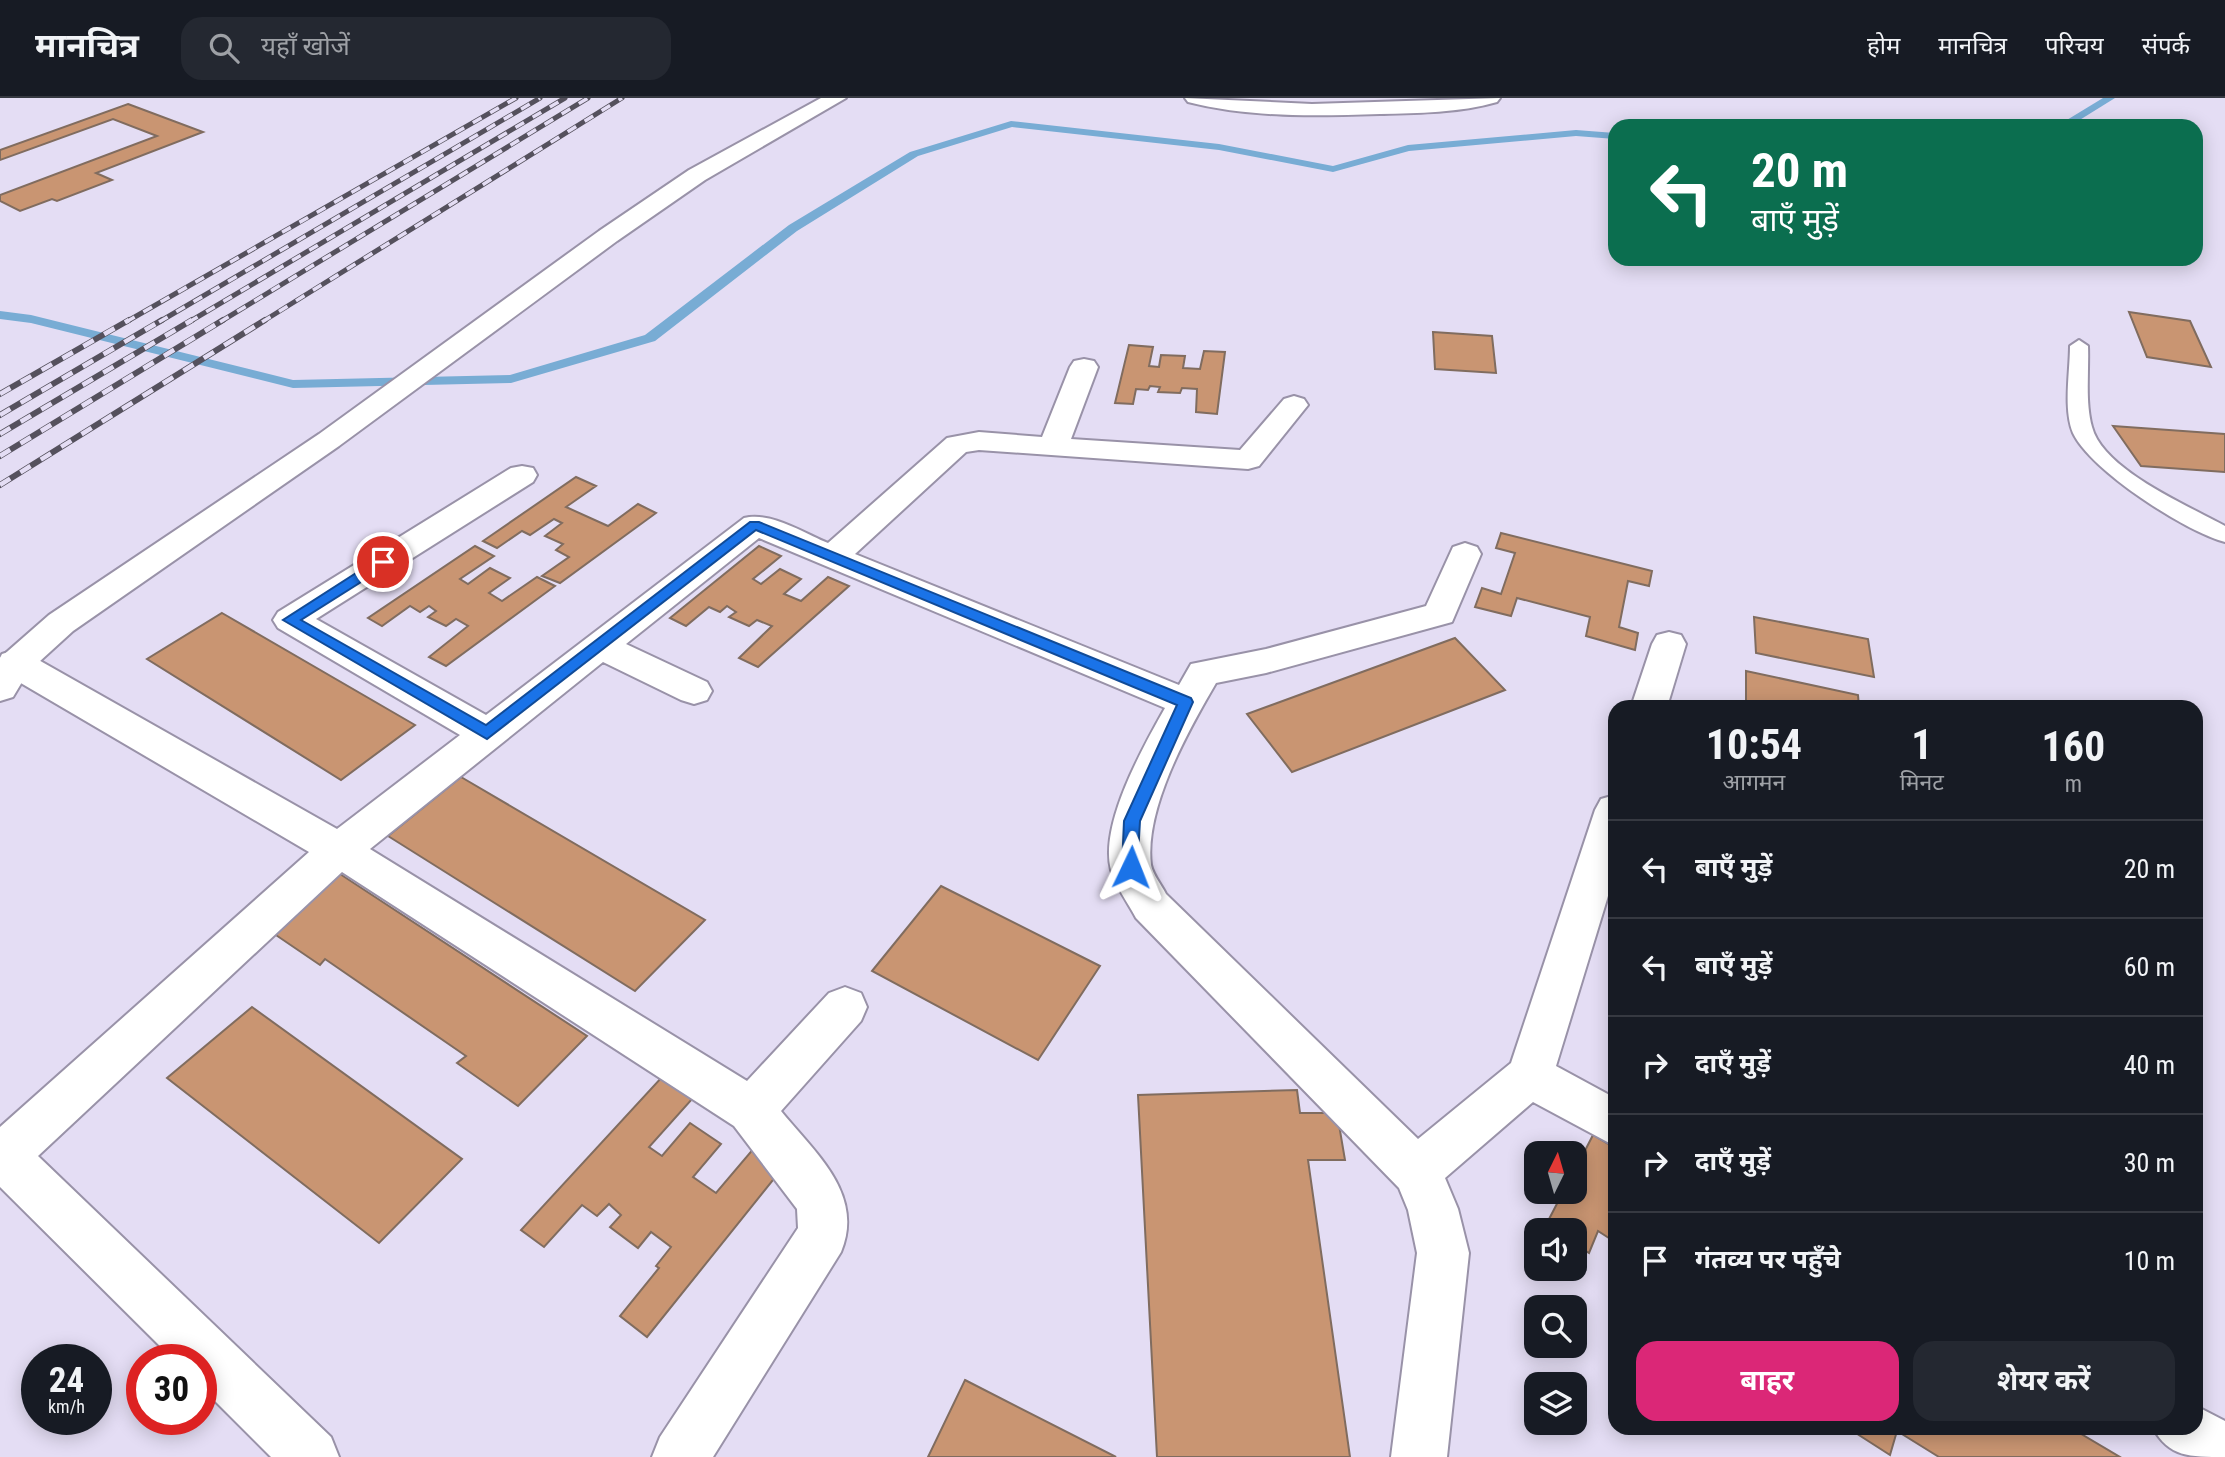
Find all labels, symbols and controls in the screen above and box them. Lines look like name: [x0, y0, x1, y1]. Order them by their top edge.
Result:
search box: [181, 17, 671, 80]
text: मानचित्र: [35, 26, 139, 65]
icon: search: [205, 29, 243, 67]
text: यहाँ खोजें: [261, 31, 350, 61]
text: होम: [1867, 32, 1900, 60]
text: मानचित्र: [1938, 32, 2007, 60]
text: परिचय: [2045, 32, 2104, 60]
text: संपर्क: [2142, 32, 2190, 60]
text: 20 m: [1751, 142, 1848, 199]
icon: left: [1636, 147, 1727, 238]
text: बाएँ मुड़ें: [1751, 201, 1839, 239]
pin: [353, 532, 413, 592]
icon: arrive: [364, 543, 402, 581]
text: 10:54: [1706, 720, 1802, 769]
text: 1: [1911, 720, 1932, 769]
text: 160: [2042, 722, 2105, 771]
text: आगमन: [1722, 769, 1785, 796]
text: मिनट: [1900, 769, 1944, 796]
text: m: [2065, 771, 2082, 798]
position arrow: [1094, 830, 1168, 904]
icon: left: [1636, 850, 1674, 888]
text: बाएँ मुड़ें: [1695, 852, 1772, 882]
text: 20 m: [2124, 854, 2175, 884]
icon: left: [1636, 948, 1674, 986]
text: बाएँ मुड़ें: [1695, 950, 1772, 980]
text: 60 m: [2124, 952, 2175, 982]
icon: right: [1636, 1046, 1674, 1084]
text: दाएँ मुड़ें: [1695, 1048, 1771, 1078]
text: 40 m: [2124, 1050, 2175, 1080]
north arrow: [1524, 1141, 1587, 1204]
map controls: [1524, 1141, 1587, 1435]
icon: right: [1636, 1144, 1674, 1182]
text: दाएँ मुड़ें: [1695, 1146, 1771, 1176]
text: 30 m: [2124, 1148, 2175, 1178]
button: sound: [1524, 1218, 1587, 1281]
icon: arrive: [1636, 1242, 1674, 1280]
text: गंतव्य पर पहुँचे: [1695, 1244, 1841, 1274]
text: 10 m: [2124, 1246, 2175, 1276]
button: search: [1524, 1295, 1587, 1358]
button: बाहर: [1636, 1341, 1899, 1421]
button: शेयर करें: [1913, 1341, 2175, 1421]
speed limit sign: 30: [126, 1344, 217, 1435]
text: 24: [49, 1360, 84, 1401]
button: layers: [1524, 1372, 1587, 1435]
text: km/h: [48, 1396, 85, 1417]

